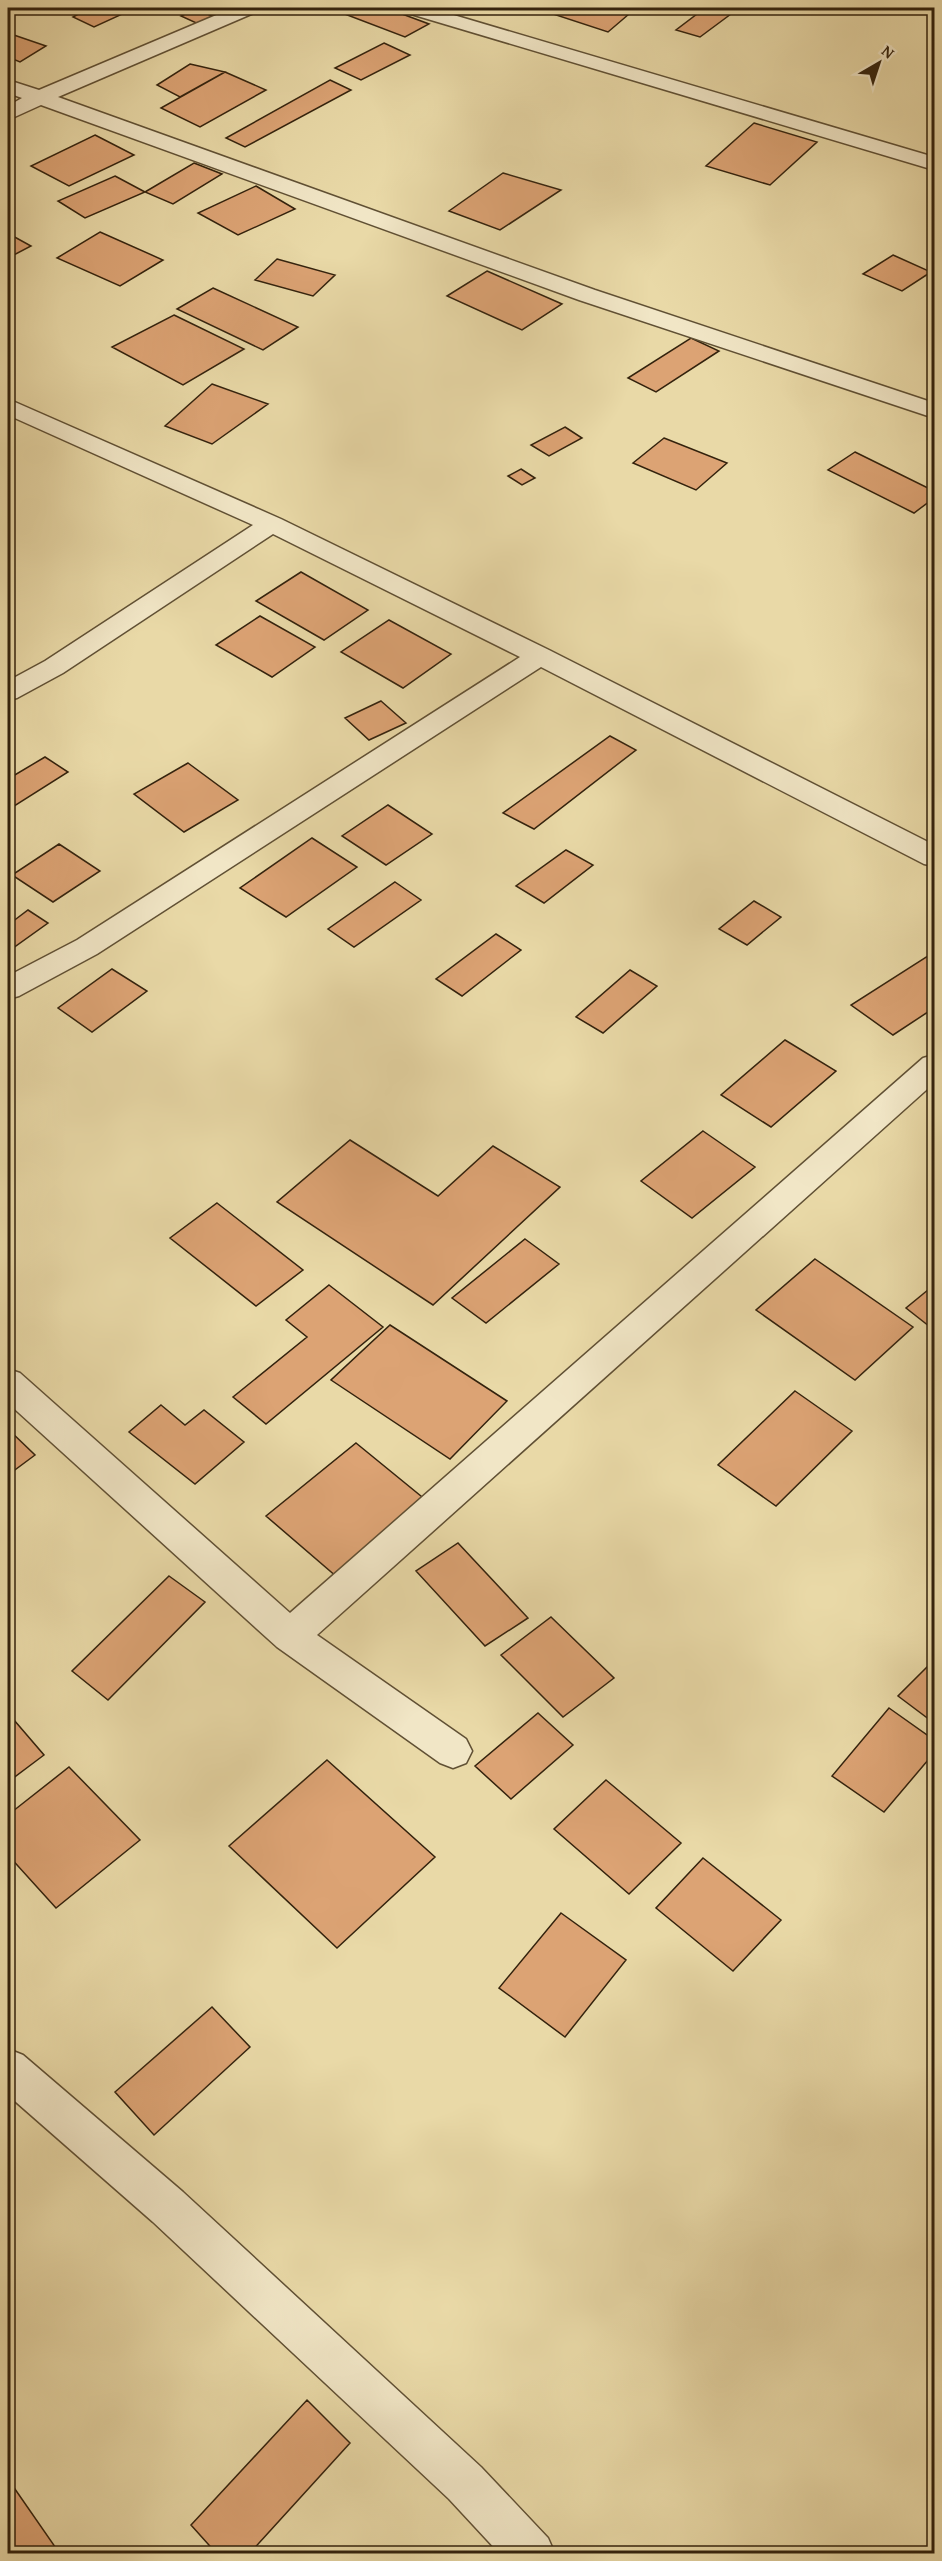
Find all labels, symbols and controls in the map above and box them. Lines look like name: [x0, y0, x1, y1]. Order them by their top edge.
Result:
north arrow: [849, 33, 909, 93]
text: N: [877, 39, 900, 64]

